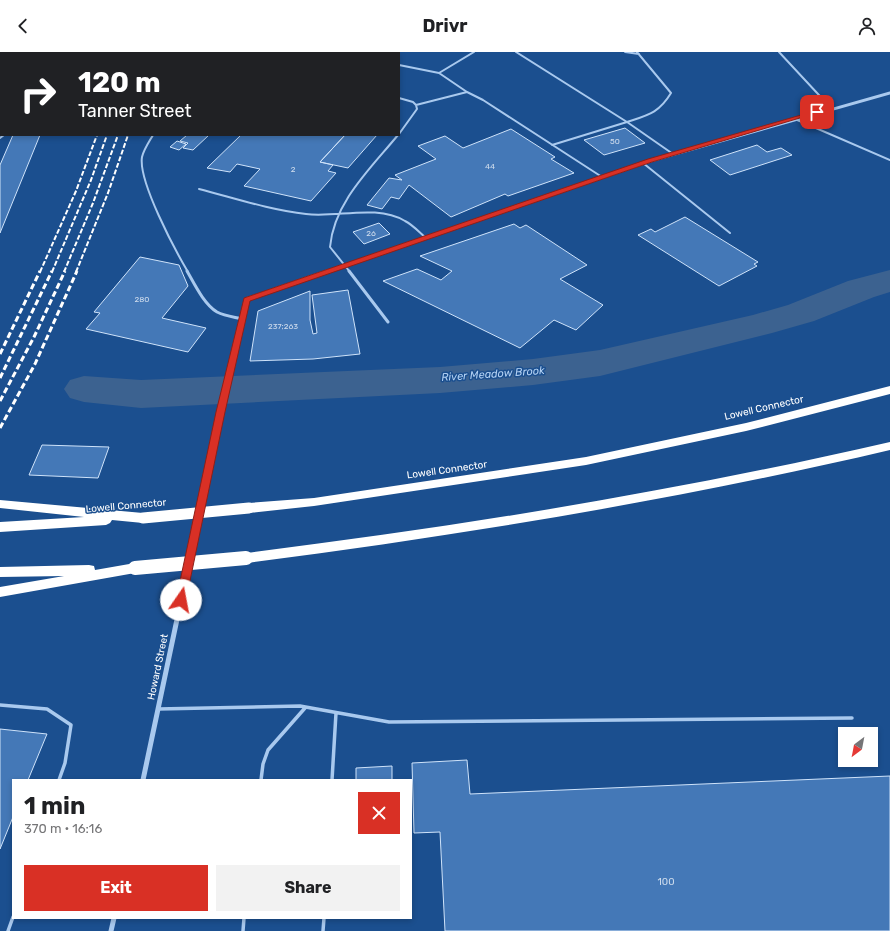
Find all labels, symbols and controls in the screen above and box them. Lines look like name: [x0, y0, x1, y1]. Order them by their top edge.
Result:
icon: back: [12, 15, 34, 37]
text: Drivr: [422, 15, 468, 37]
icon: person: [856, 15, 878, 37]
text: 120 m: [78, 66, 161, 99]
icon: right: [12, 68, 64, 120]
pin: [800, 95, 834, 129]
text: Tanner Street: [78, 100, 191, 122]
icon: arrive: [806, 101, 828, 123]
house number: 50: [610, 137, 620, 146]
house number: 44: [485, 162, 495, 171]
house number: 2: [291, 165, 296, 174]
house number: 26: [366, 229, 376, 238]
house number: 280: [135, 295, 149, 304]
house number: 237;263: [268, 322, 298, 331]
water label: River Meadow Brook: [441, 364, 546, 384]
street label: Lowell Connector: [723, 393, 805, 423]
street label: Lowell Connector: [406, 458, 488, 482]
street label: Lowell Connector: [85, 496, 167, 516]
position arrow: [160, 579, 202, 621]
street label: Howard Street: [145, 633, 171, 701]
north arrow: [838, 727, 878, 767]
map controls: [838, 727, 878, 767]
text: 1 min: [24, 792, 85, 820]
button: close: [358, 792, 400, 834]
text: 370 m · 16:16: [24, 821, 102, 836]
button: Exit: [24, 865, 208, 911]
button: Share: [216, 865, 400, 911]
house number: 100: [658, 876, 674, 888]

